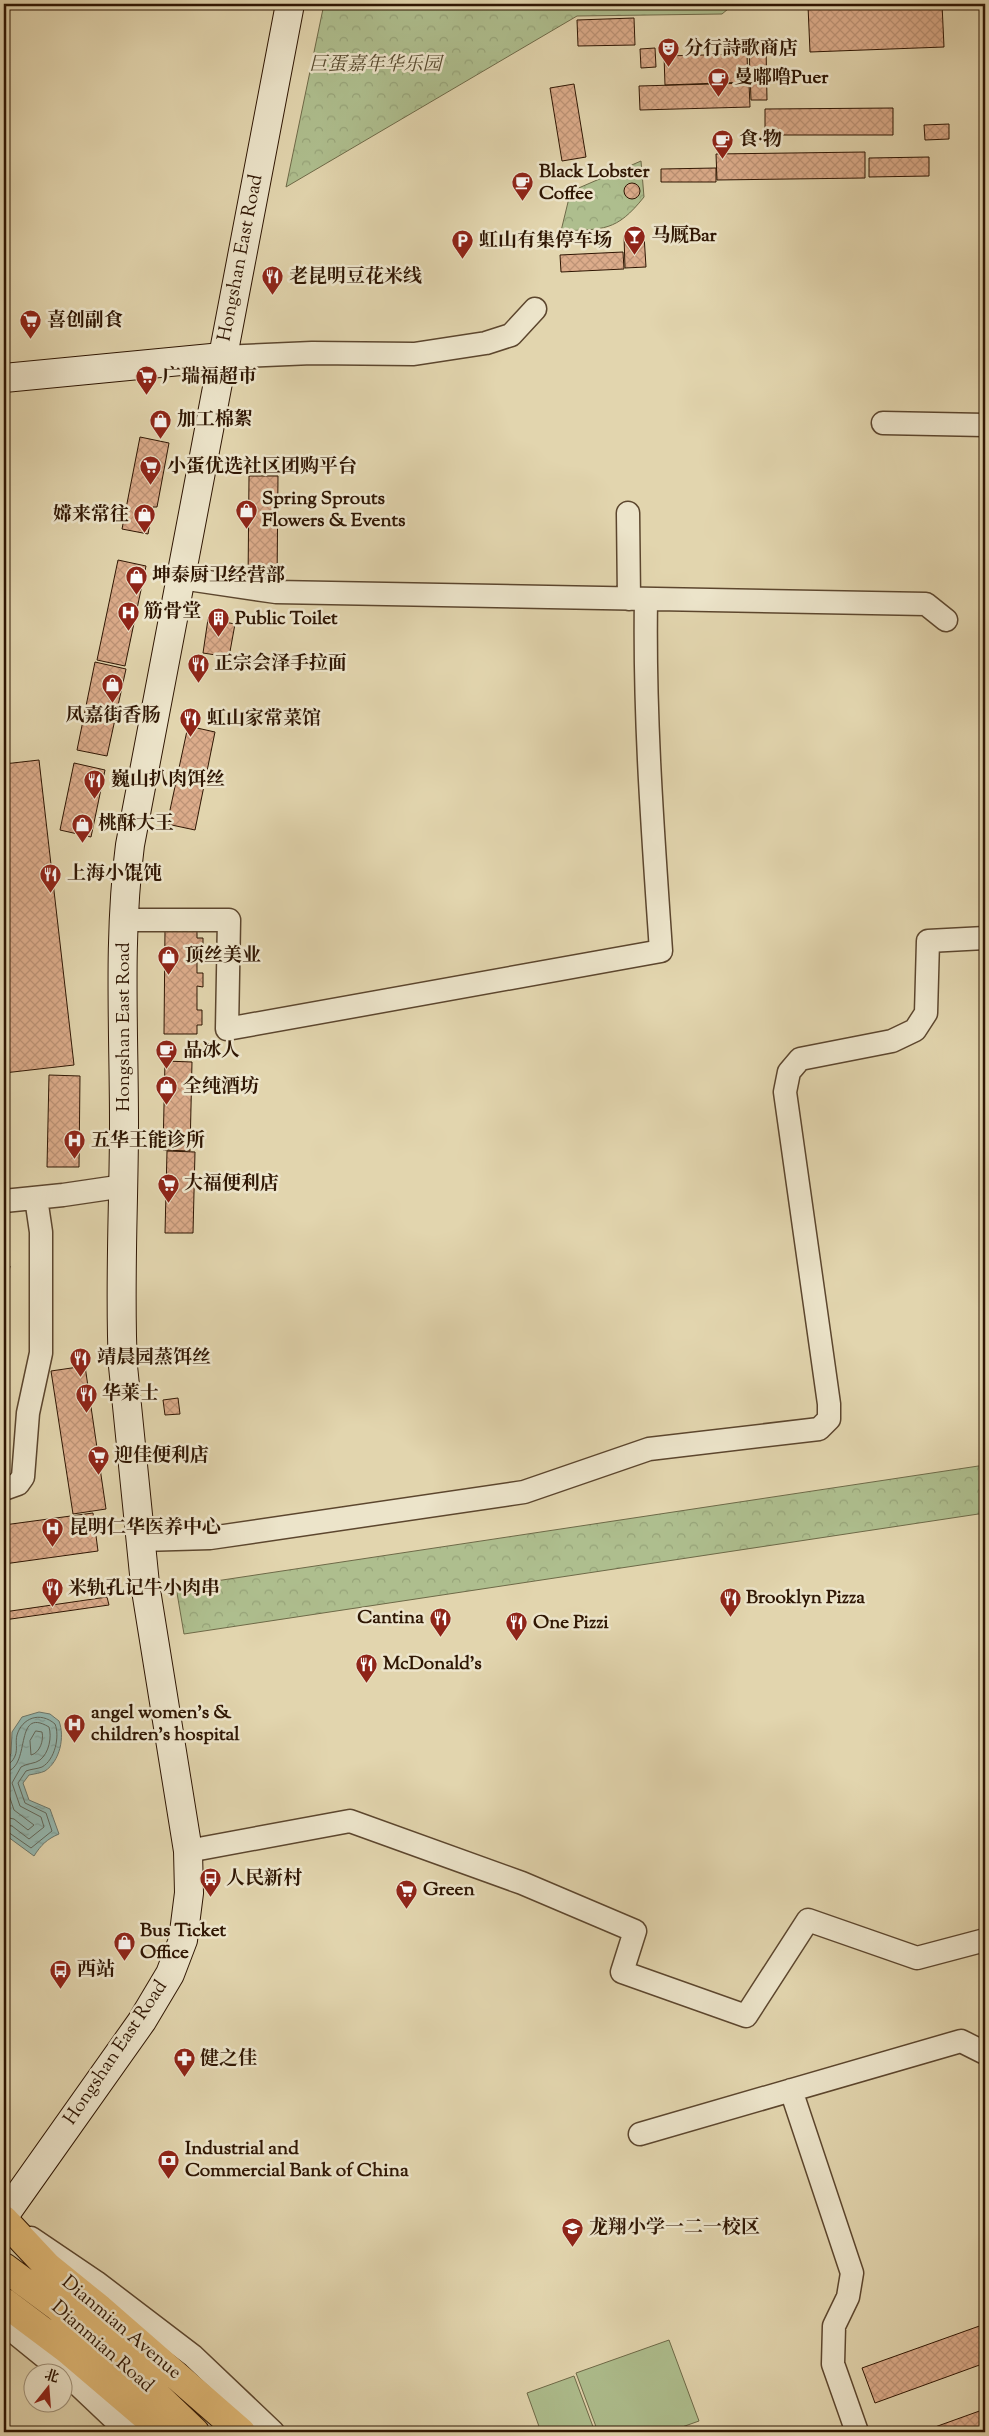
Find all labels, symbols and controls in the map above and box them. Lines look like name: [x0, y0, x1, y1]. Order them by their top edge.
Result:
place label: 分行詩歌商店: [684, 36, 798, 63]
theatre icon: 分行詩歌商店: [656, 37, 680, 68]
park label: 巨蛋嘉年华乐园: [308, 52, 444, 79]
place label: 曼嘟噜Puer: [734, 65, 829, 92]
cafe icon: 曼嘟噜Puer: [706, 66, 730, 97]
place label: 食·物: [739, 127, 782, 154]
cafe icon: 食·物: [711, 128, 735, 159]
place label: Black Lobster Coffee: [539, 159, 650, 208]
cafe icon: Black Lobster Coffee: [511, 171, 535, 202]
street label: Hongshan East Road: [212, 172, 270, 344]
place label: 马厩Bar: [651, 223, 717, 250]
bar icon: 马厩Bar: [623, 224, 647, 255]
place label: 虹山有集停车场: [479, 228, 612, 255]
parking icon: 虹山有集停车场: [451, 229, 475, 260]
place label: 老昆明豆花米线: [289, 264, 422, 291]
restaurant icon: 老昆明豆花米线: [261, 265, 285, 296]
place label: 喜创副食: [47, 308, 123, 335]
supermarket icon: 喜创副食: [19, 309, 43, 340]
place label: 广瑞福超市: [162, 364, 257, 391]
supermarket icon: 广瑞福超市: [134, 365, 158, 396]
place label: 加工棉絮: [177, 407, 253, 434]
shop icon: 加工棉絮: [149, 408, 173, 439]
place label: 小蛋优选社区团购平台: [167, 454, 357, 481]
supermarket icon: 小蛋优选社区团购平台: [139, 455, 163, 486]
place label: Spring Sprouts Flowers & Events: [262, 486, 406, 535]
shop icon: Spring Sprouts Flowers & Events: [234, 498, 258, 529]
place label: 嫦来常往: [53, 502, 129, 529]
shop icon: 嫦来常往: [133, 503, 157, 534]
place label: 坤泰厨卫经营部: [152, 563, 285, 590]
shop icon: 坤泰厨卫经营部: [124, 564, 148, 595]
place label: 筋骨堂: [144, 599, 201, 626]
hospital icon: 筋骨堂: [116, 600, 140, 631]
place label: Public Toilet: [235, 606, 338, 633]
building icon: Public Toilet: [207, 607, 231, 638]
place label: 正宗会泽手拉面: [214, 651, 347, 678]
restaurant icon: 正宗会泽手拉面: [186, 652, 210, 683]
shop icon: 凤嘉街香肠: [101, 673, 125, 704]
place label: 凤嘉街香肠: [65, 703, 161, 730]
place label: 虹山家常菜馆: [207, 706, 321, 733]
restaurant icon: 虹山家常菜馆: [179, 707, 203, 738]
place label: 巍山扒肉饵丝: [111, 767, 225, 794]
restaurant icon: 巍山扒肉饵丝: [83, 768, 107, 799]
place label: 桃酥大王: [98, 811, 174, 838]
shop icon: 桃酥大王: [70, 812, 94, 843]
place label: 上海小馄饨: [67, 861, 162, 888]
restaurant icon: 上海小馄饨: [39, 862, 63, 893]
street label: Hongshan East Road: [111, 942, 138, 1112]
place label: 顶丝美业: [185, 943, 261, 970]
shop icon: 顶丝美业: [157, 944, 181, 975]
place label: 品冰人: [183, 1038, 240, 1065]
cafe icon: 品冰人: [155, 1039, 179, 1070]
place label: 全纯酒坊: [183, 1074, 259, 1101]
shop icon: 全纯酒坊: [155, 1075, 179, 1106]
place label: 五华王能诊所: [91, 1128, 205, 1155]
hospital icon: 五华王能诊所: [63, 1129, 87, 1160]
place label: 大福便利店: [184, 1171, 279, 1198]
supermarket icon: 大福便利店: [156, 1172, 180, 1203]
place label: 靖晨园蒸饵丝: [97, 1345, 211, 1372]
restaurant icon: 靖晨园蒸饵丝: [69, 1346, 93, 1377]
place label: 华莱士: [102, 1381, 159, 1408]
restaurant icon: 华莱士: [74, 1382, 98, 1413]
place label: 迎佳便利店: [114, 1443, 209, 1470]
supermarket icon: 迎佳便利店: [86, 1444, 110, 1475]
place label: 昆明仁华医养中心: [69, 1515, 221, 1542]
hospital icon: 昆明仁华医养中心: [41, 1516, 65, 1547]
place label: 米轨孔记牛小肉串: [68, 1576, 220, 1603]
restaurant icon: 米轨孔记牛小肉串: [40, 1577, 64, 1608]
place label: Brooklyn Pizza: [746, 1585, 865, 1612]
restaurant icon: Brooklyn Pizza: [718, 1586, 742, 1617]
place label: Cantina: [357, 1605, 424, 1632]
restaurant icon: Cantina: [428, 1606, 452, 1637]
place label: One Pizzi: [533, 1610, 609, 1637]
restaurant icon: One Pizzi: [505, 1611, 529, 1642]
place label: McDonald's: [383, 1651, 482, 1678]
restaurant icon: McDonald's: [355, 1652, 379, 1683]
place label: angel women's & children's hospital: [91, 1700, 240, 1749]
hospital icon: angel women's & children's hospital: [63, 1712, 87, 1743]
place label: 人民新村: [226, 1866, 302, 1893]
bus stop icon: 人民新村: [198, 1867, 222, 1898]
place label: Green: [423, 1877, 475, 1904]
supermarket icon: Green: [395, 1878, 419, 1909]
place label: Bus Ticket Office: [140, 1918, 226, 1967]
shop icon: Bus Ticket Office: [112, 1930, 136, 1961]
place label: 西站: [77, 1957, 115, 1984]
bus stop icon: 西站: [49, 1958, 73, 1989]
street label: Hongshan East Road: [57, 1975, 175, 2131]
place label: 健之佳: [200, 2046, 257, 2073]
pharmacy icon: 健之佳: [172, 2047, 196, 2078]
place label: Industrial and Commercial Bank of China: [185, 2136, 409, 2185]
bank icon: Industrial and Commercial Bank of China: [157, 2148, 181, 2179]
place label: 龙翔小学一二一校区: [589, 2215, 760, 2242]
school or university icon: 龙翔小学一二一校区: [561, 2216, 585, 2247]
street label: Dianmian Avenue: [55, 2270, 187, 2386]
street label: Dianmian Road: [45, 2295, 159, 2399]
north arrow: [22, 2364, 72, 2414]
text: 北: [42, 2366, 61, 2389]

